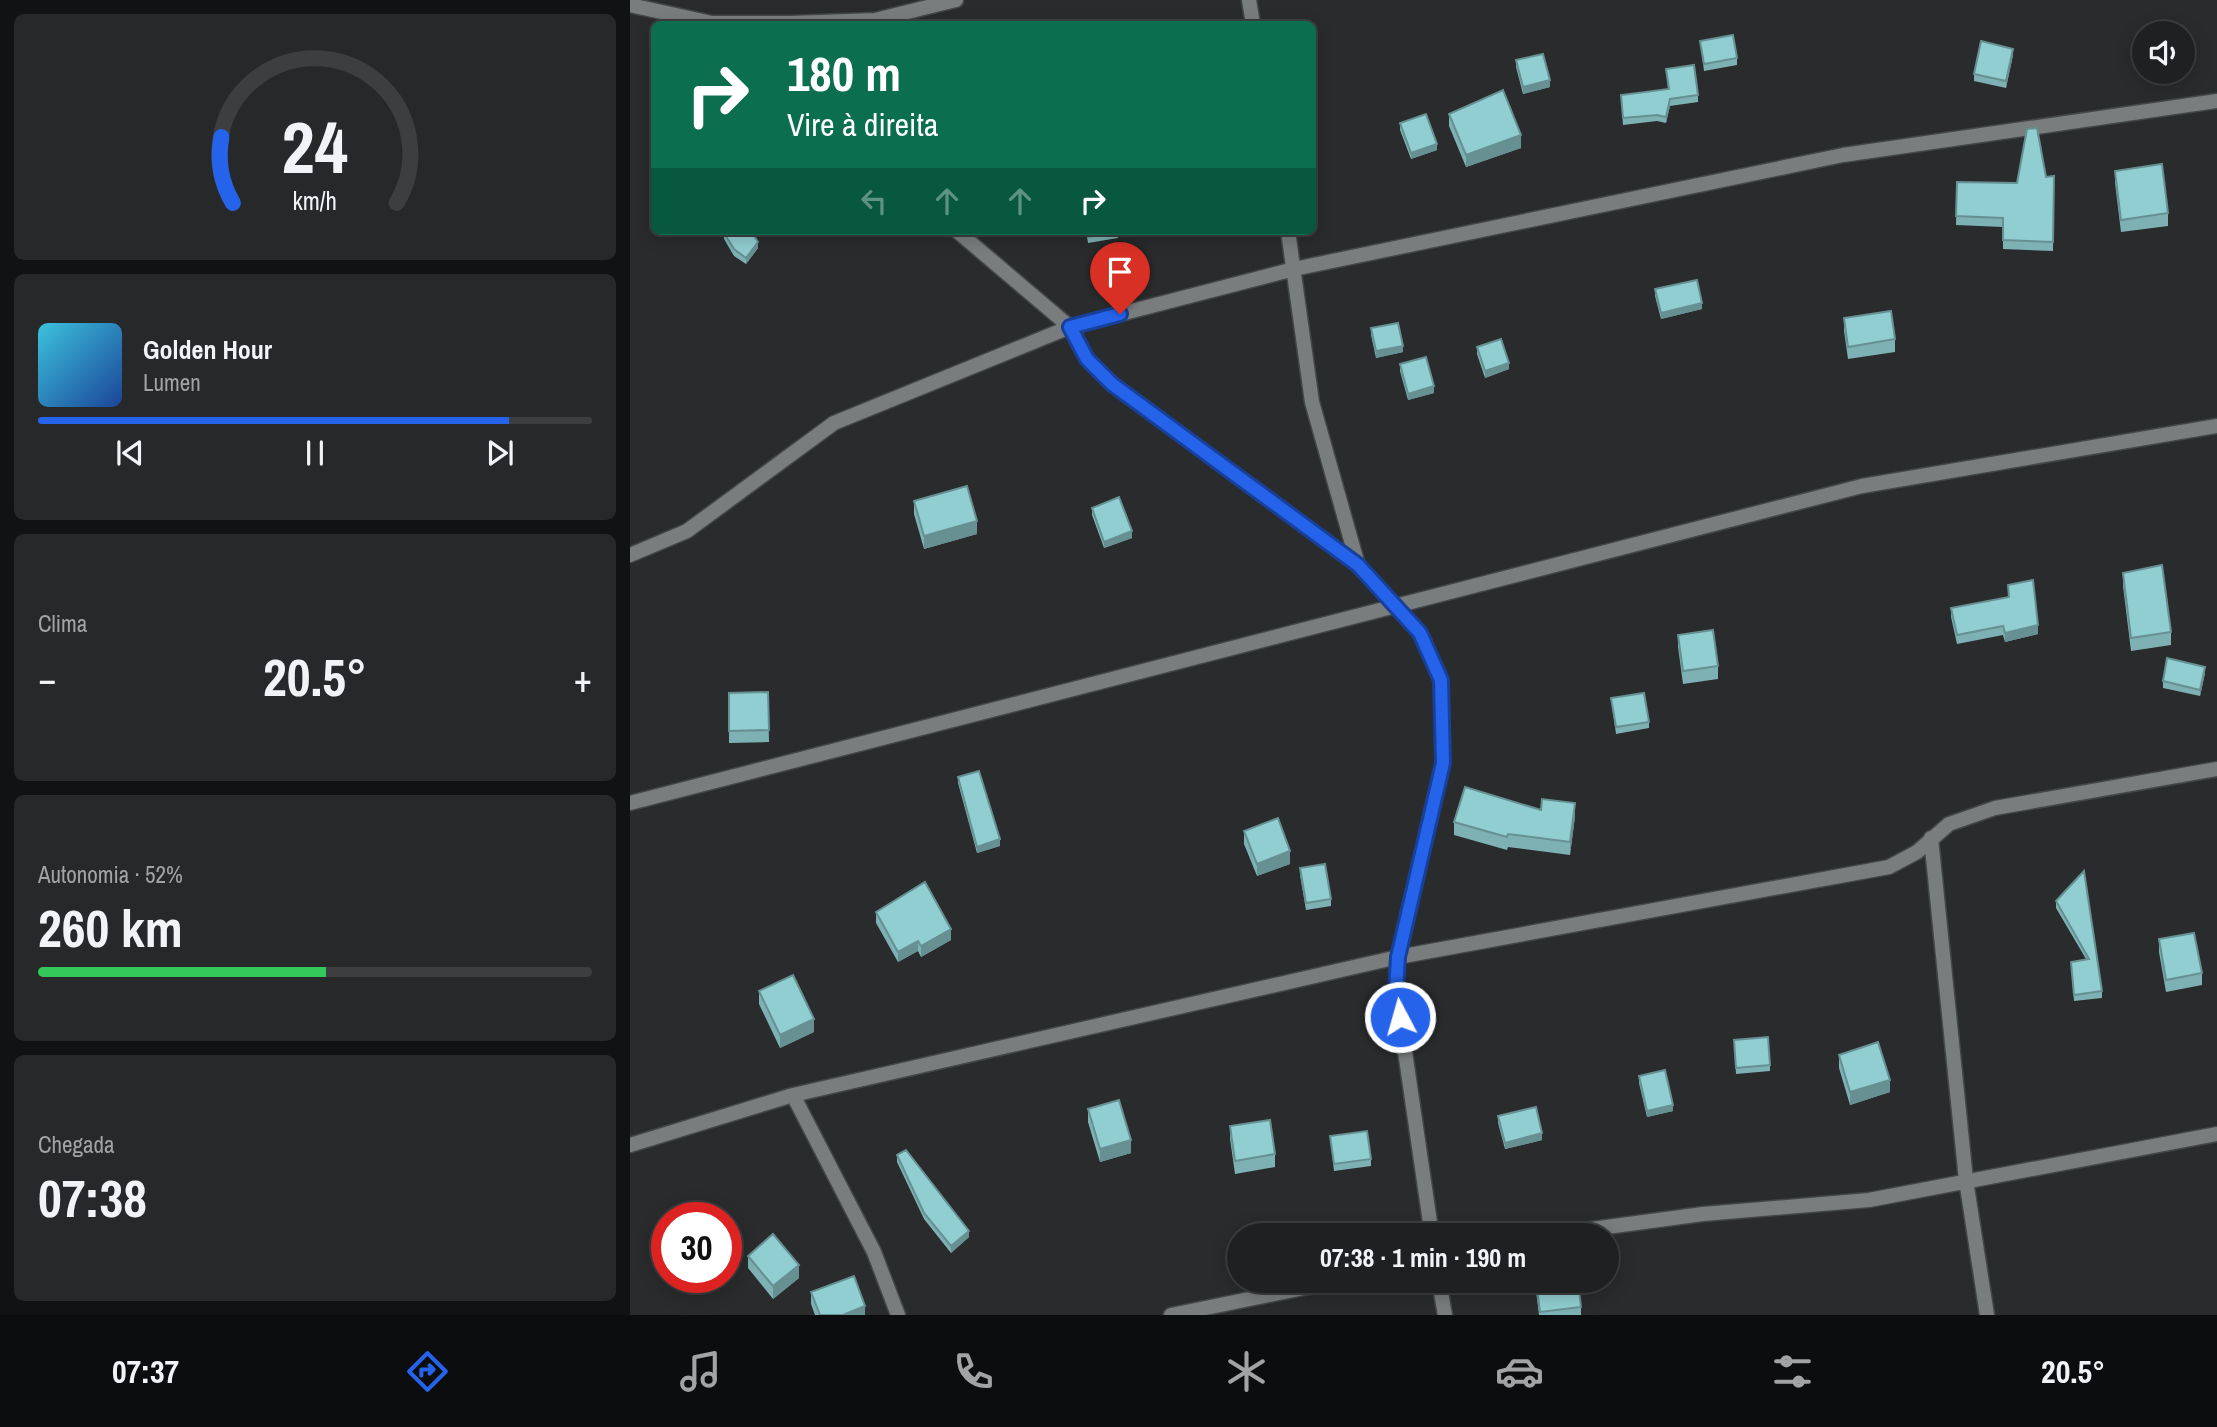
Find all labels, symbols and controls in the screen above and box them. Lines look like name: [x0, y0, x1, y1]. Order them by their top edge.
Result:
map controls: [2132, 21, 2195, 84]
button: sound: [2132, 21, 2195, 84]
text: 180 m: [787, 40, 901, 106]
icon: right: [672, 49, 763, 140]
text: 24: [282, 98, 348, 196]
text: Vire à direita: [787, 103, 938, 146]
icon: left: [855, 182, 893, 220]
icon: ahead: [928, 182, 966, 220]
icon: ahead: [1001, 182, 1039, 220]
icon: right: [1074, 182, 1112, 220]
text: km/h: [293, 184, 337, 218]
pin: [1090, 242, 1150, 314]
icon: arrive: [1101, 253, 1139, 291]
text: Golden Hour: [143, 332, 272, 367]
text: Lumen: [143, 367, 201, 398]
icon: previous: [111, 434, 149, 472]
icon: pause: [296, 434, 334, 472]
icon: next: [481, 434, 519, 472]
text: Clima: [38, 608, 87, 639]
text: 20.5°: [263, 642, 367, 712]
text: −: [38, 653, 56, 704]
text: +: [574, 653, 592, 704]
text: Autonomia · 52%: [38, 859, 183, 890]
text: 260 km: [38, 893, 183, 963]
position arrow: [1363, 980, 1437, 1054]
text: Chegada: [38, 1129, 115, 1160]
text: 07:38: [38, 1163, 147, 1233]
speed limit sign: 30: [651, 1202, 742, 1293]
text: 07:38 · 1 min · 190 m: [1320, 1240, 1526, 1275]
icon: directions: [403, 1347, 452, 1396]
icon: music: [676, 1347, 725, 1396]
icon: phone: [949, 1347, 998, 1396]
icon: climate: [1222, 1347, 1271, 1396]
icon: car: [1495, 1347, 1544, 1396]
icon: filters: [1768, 1347, 1817, 1396]
text: 07:37: [112, 1350, 179, 1393]
text: 20.5°: [2041, 1350, 2105, 1393]

